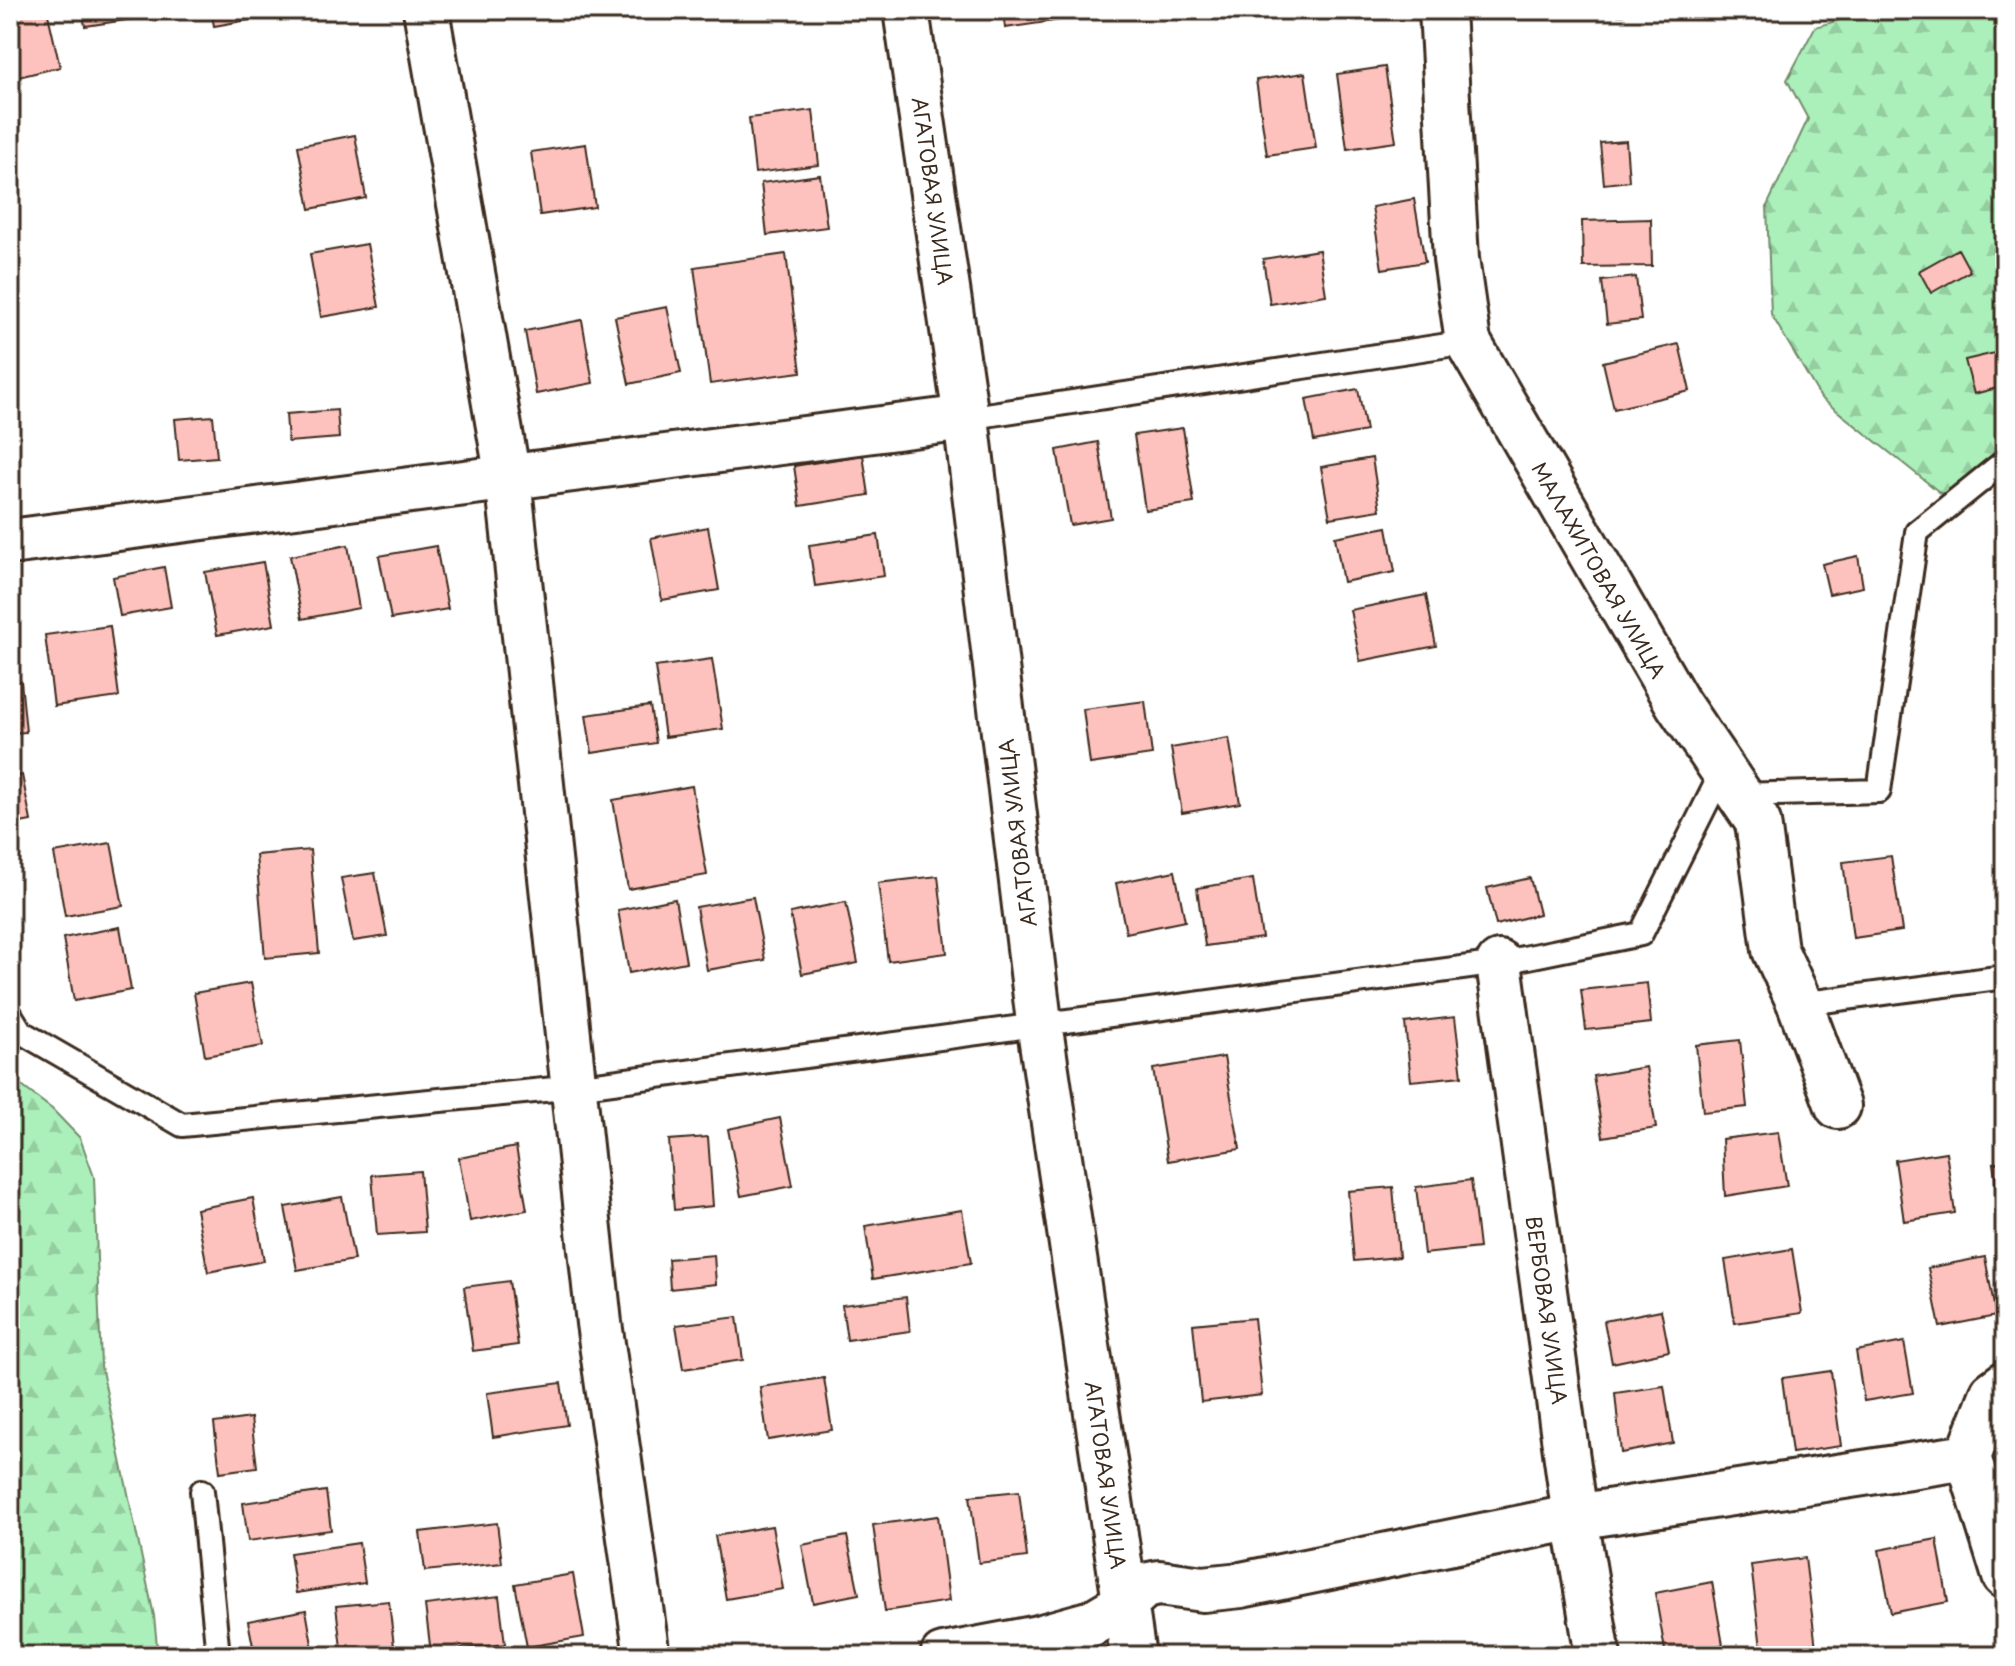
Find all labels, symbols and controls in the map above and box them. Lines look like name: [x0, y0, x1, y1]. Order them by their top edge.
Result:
street label: АГАТОВАЯ УЛИЦА: [905, 95, 961, 287]
street label: МАЛАХИТОВАЯ УЛИЦА: [1525, 456, 1673, 684]
street label: АГАТОВАЯ УЛИЦА: [991, 737, 1043, 929]
street label: ВЕРБОВАЯ УЛИЦА: [1519, 1214, 1575, 1406]
street label: АГАТОВАЯ УЛИЦА: [1078, 1379, 1134, 1571]

